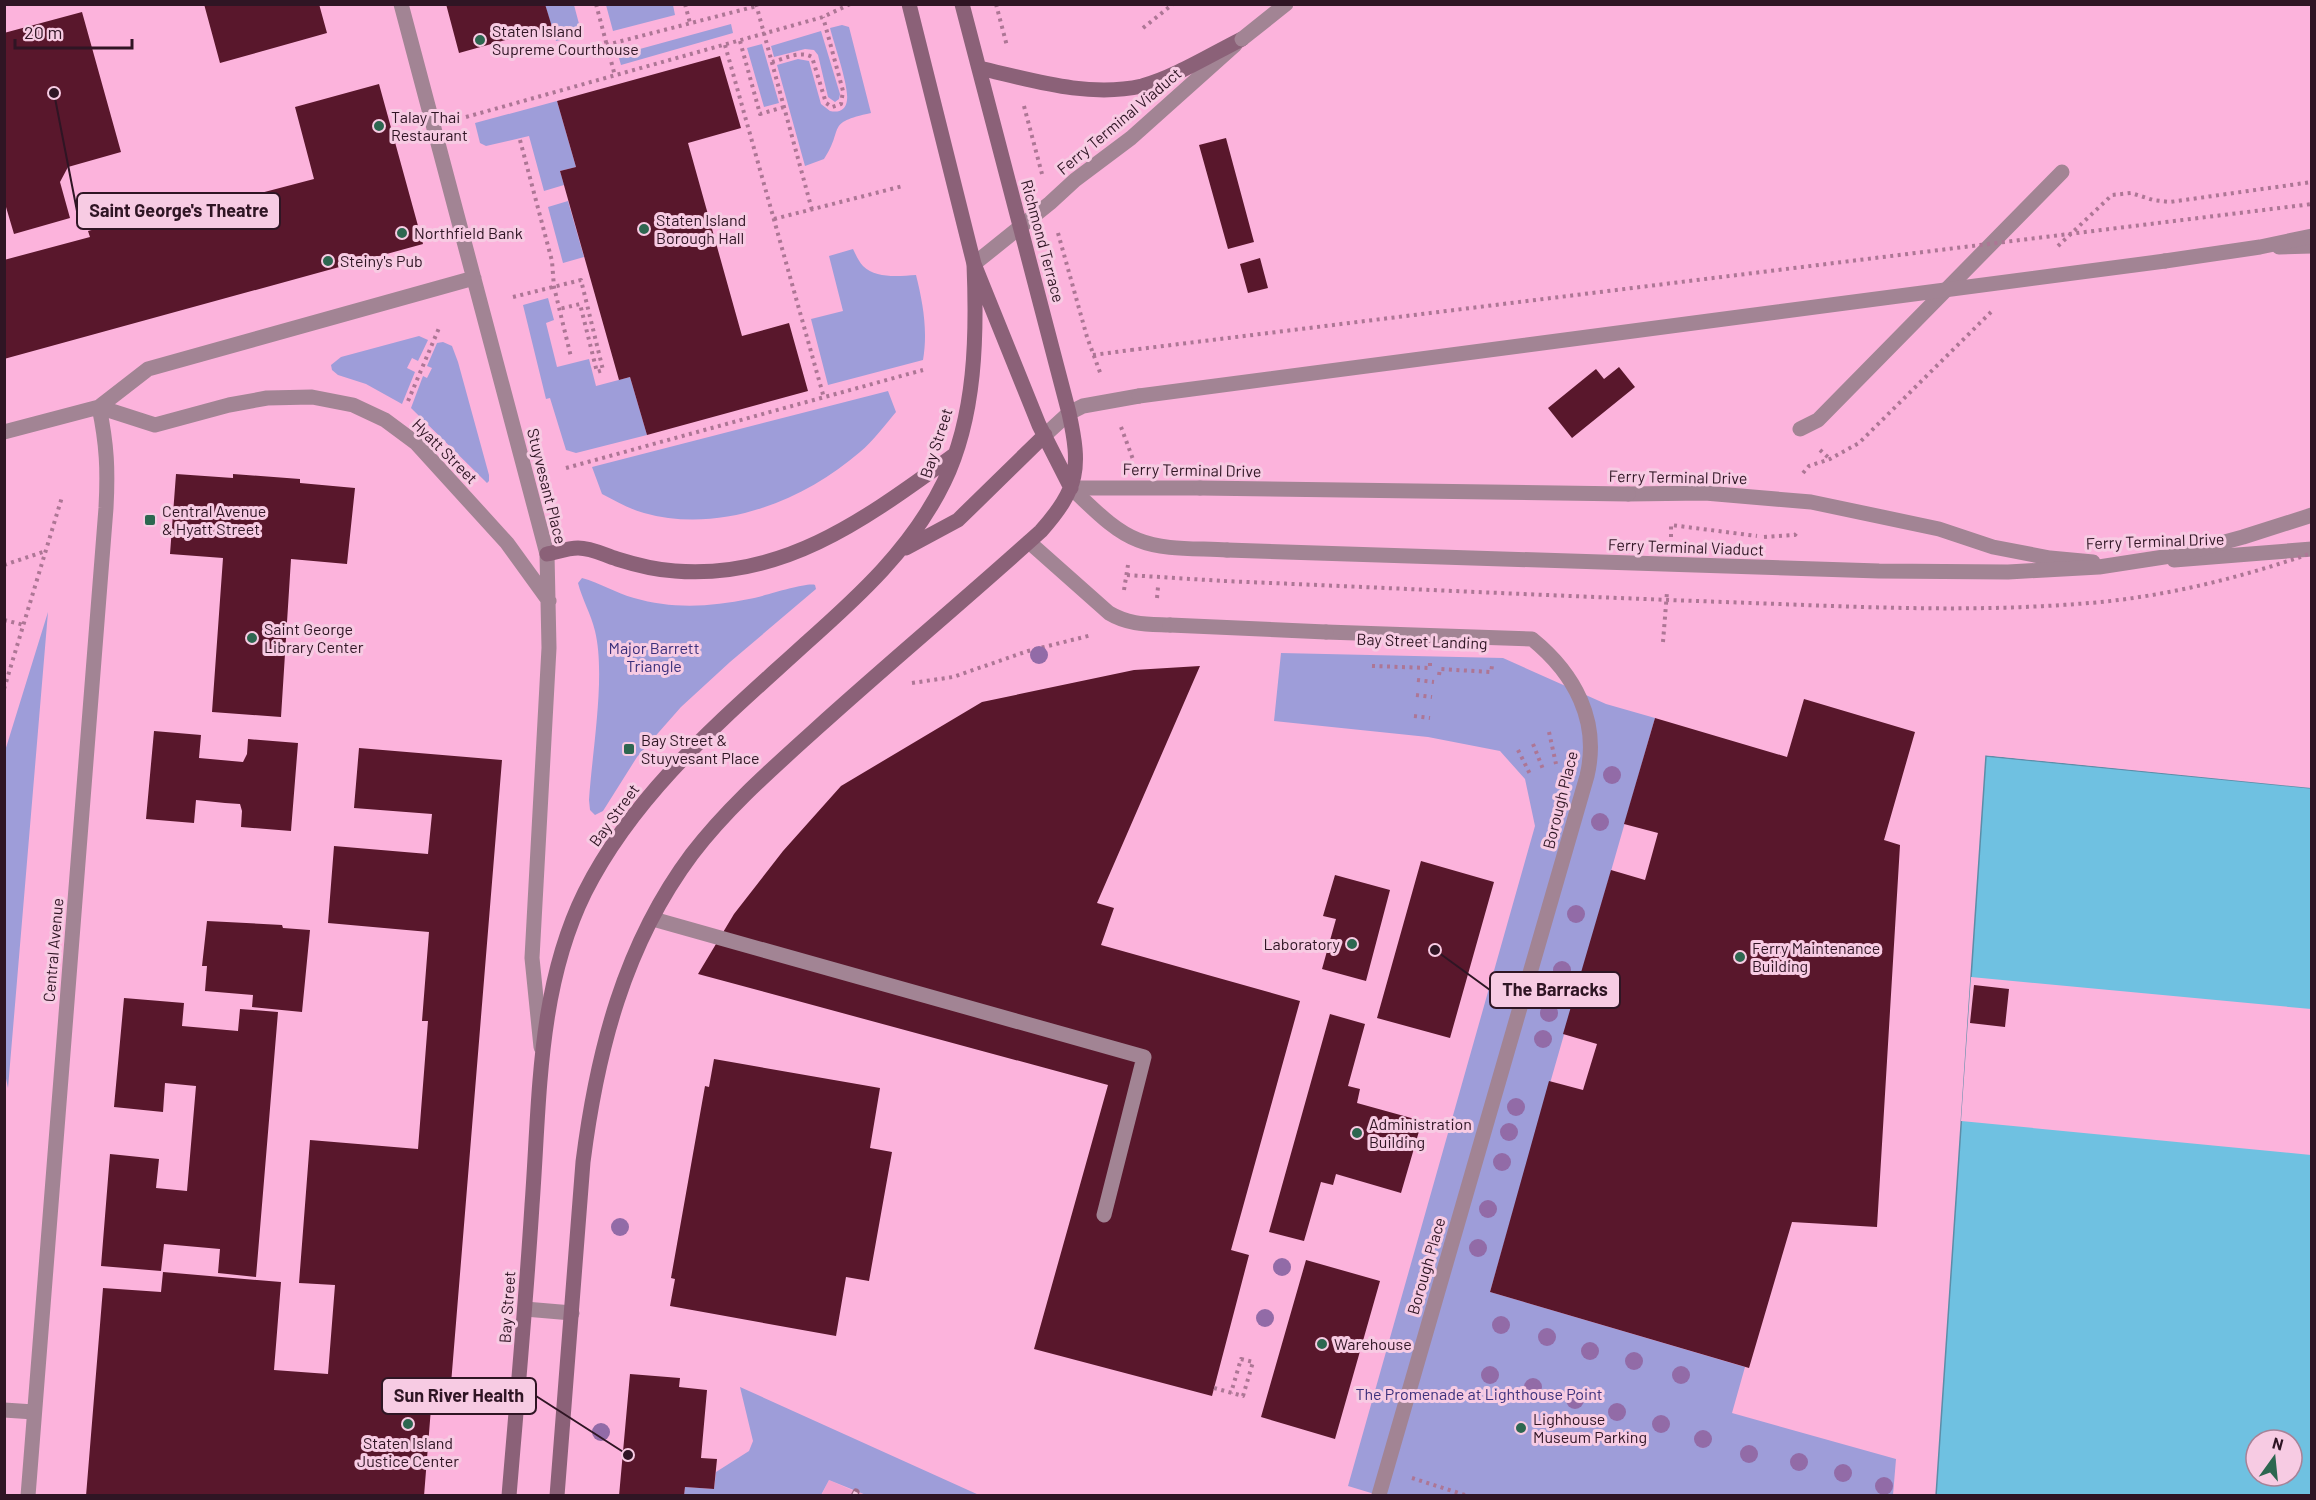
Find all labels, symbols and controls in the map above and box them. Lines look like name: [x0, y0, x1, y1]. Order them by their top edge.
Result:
scale bar: [15, 12, 132, 50]
text: 20 m: [24, 21, 62, 43]
place label: Staten Island Supreme Courthouse: [492, 21, 639, 58]
marker: Staten Island Supreme Courthouse: [473, 33, 487, 47]
street label: Ferry Terminal Viaduct: [1053, 63, 1185, 178]
place label: Talay Thai Restaurant: [391, 107, 468, 144]
marker: Talay Thai Restaurant: [372, 119, 386, 133]
street label: Richmond Terrace: [1018, 177, 1069, 304]
callout: Saint George's Theatre: [77, 193, 280, 229]
text: Saint George's Theatre: [89, 199, 269, 221]
place label: Staten Island Borough Hall: [656, 210, 746, 247]
marker: Staten Island Borough Hall: [637, 222, 651, 236]
place label: Northfield Bank: [414, 223, 523, 242]
marker: Northfield Bank: [395, 226, 409, 240]
place label: Steiny's Pub: [340, 251, 423, 270]
marker: Steiny's Pub: [321, 254, 335, 268]
street label: Bay Street: [915, 406, 956, 480]
street label: Hyatt Street: [409, 414, 482, 487]
street label: Stuyvesant Place: [524, 426, 571, 546]
street label: Ferry Terminal Drive: [1123, 459, 1261, 480]
street label: Ferry Terminal Drive: [1609, 466, 1747, 487]
place label: Central Avenue & Hyatt Street: [162, 501, 266, 538]
marker: Central Avenue & Hyatt Street: [143, 513, 157, 527]
street label: Ferry Terminal Drive: [2085, 529, 2225, 552]
street label: Ferry Terminal Viaduct: [1608, 534, 1764, 559]
place label: Saint George Library Center: [264, 619, 364, 656]
street label: Bay Street Landing: [1356, 629, 1488, 652]
marker: Saint George Library Center: [245, 631, 259, 645]
park label: Major Barrett Triangle: [608, 638, 700, 675]
place label: Bay Street & Stuyvesant Place: [641, 730, 759, 767]
marker: Bay Street & Stuyvesant Place: [622, 742, 636, 756]
street label: Borough Place: [1538, 749, 1581, 851]
street label: Bay Street: [585, 780, 643, 850]
street label: Central Avenue: [38, 897, 67, 1003]
place label: Laboratory: [1264, 934, 1341, 953]
marker: Laboratory: [1345, 937, 1359, 951]
place label: Ferry Maintenance Building: [1752, 938, 1880, 975]
marker: Ferry Maintenance Building: [1733, 950, 1747, 964]
callout: The Barracks: [1490, 972, 1620, 1008]
text: The Barracks: [1502, 978, 1608, 1000]
place label: Administration Building: [1369, 1114, 1472, 1151]
marker: Administration Building: [1350, 1126, 1364, 1140]
street label: Borough Place: [1403, 1215, 1448, 1317]
street label: Bay Street: [495, 1270, 518, 1344]
place label: Warehouse: [1334, 1334, 1412, 1353]
marker: Warehouse: [1315, 1337, 1329, 1351]
callout: Sun River Health: [382, 1378, 536, 1414]
text: Sun River Health: [394, 1384, 524, 1406]
park label: The Promenade at Lighthouse Point: [1355, 1384, 1603, 1403]
place label: Lighhouse Museum Parking: [1533, 1409, 1647, 1446]
marker: Staten Island Justice Center: [401, 1417, 415, 1431]
marker: Lighhouse Museum Parking: [1514, 1421, 1528, 1435]
north arrow: [2244, 1428, 2304, 1488]
text: N: [2270, 1432, 2286, 1454]
place label: Staten Island Justice Center: [357, 1433, 459, 1470]

